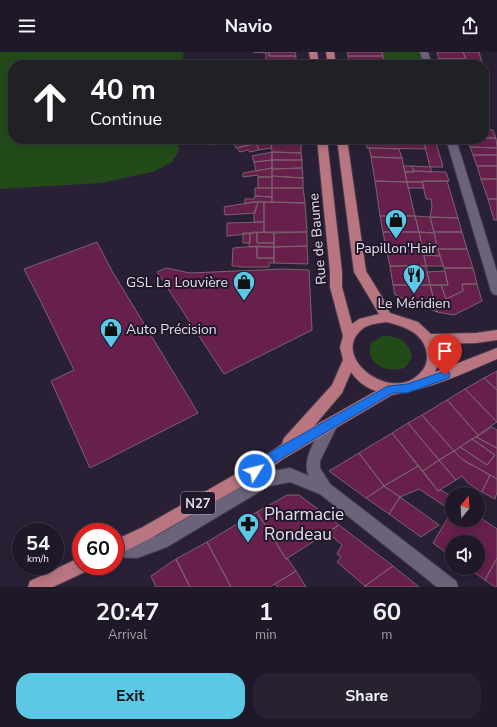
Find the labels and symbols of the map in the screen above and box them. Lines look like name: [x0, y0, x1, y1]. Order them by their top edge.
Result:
street label: Rue de Baume: [304, 192, 331, 285]
shop icon: Papillon'Hair: [383, 207, 409, 240]
place label: Papillon'Hair: [356, 239, 436, 258]
restaurant icon: Le Méridien: [401, 262, 427, 295]
shop icon: GSL La Louvière: [231, 269, 257, 302]
place label: GSL La Louvière: [126, 273, 228, 292]
place label: Le Méridien: [377, 294, 451, 313]
shop icon: Auto Précision: [98, 316, 124, 349]
place label: Auto Précision: [126, 320, 217, 339]
pin: [428, 334, 462, 375]
position arrow: [234, 450, 276, 492]
north arrow: [445, 487, 485, 527]
road number: N27: [181, 492, 215, 514]
place label: Pharmacie Rondeau: [264, 503, 344, 546]
pharmacy icon: Pharmacie Rondeau: [235, 511, 261, 544]
speed limit sign: 60: [72, 523, 124, 575]

